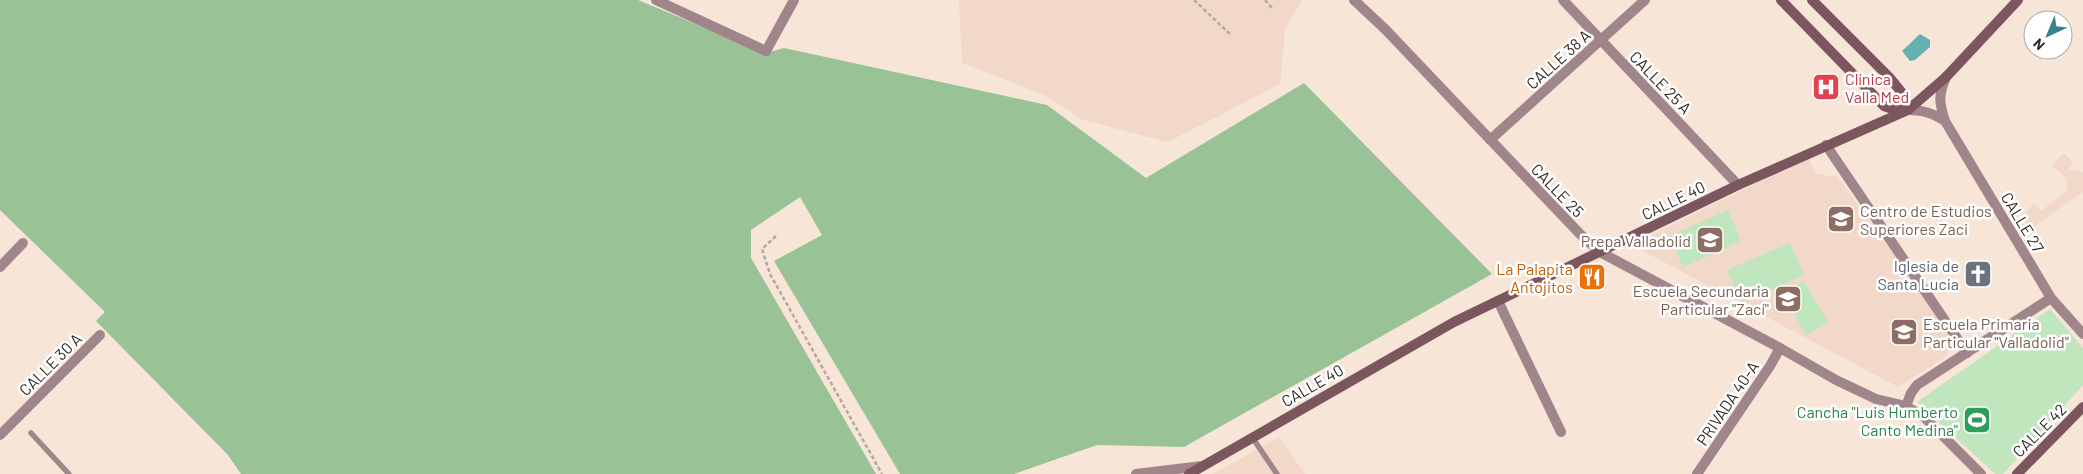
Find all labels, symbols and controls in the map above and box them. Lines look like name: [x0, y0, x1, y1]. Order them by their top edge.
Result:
north arrow: [2023, 10, 2073, 60]
street label: CALLE 38 A: [1522, 25, 1594, 93]
text: N: [2029, 35, 2048, 54]
street label: CALLE 25 A: [1626, 47, 1696, 118]
place label: Clínica Valla Med: [1845, 69, 1909, 106]
hospital icon: Clínica Valla Med: [1811, 72, 1841, 102]
street label: CALLE 25: [1528, 159, 1588, 221]
street label: CALLE 40: [1638, 176, 1708, 224]
street label: CALLE 27: [1998, 189, 2049, 256]
place label: Centro de Estudios Superiores Zaci: [1860, 201, 1992, 238]
school or university icon: Centro de Estudios Superiores Zaci: [1826, 204, 1856, 234]
school or university icon: Prepa Valladolid: [1695, 225, 1725, 255]
place label: Prepa Valladolid: [1581, 231, 1691, 250]
place label: Iglesia de Santa Lucia: [1877, 256, 1959, 293]
place label: La Palapita Antojitos: [1496, 259, 1573, 296]
church icon: Iglesia de Santa Lucia: [1963, 259, 1993, 289]
restaurant icon: La Palapita Antojitos: [1577, 262, 1607, 292]
place label: Escuela Secundaria Particular "Zací": [1633, 281, 1769, 318]
school or university icon: Escuela Secundaria Particular "Zací": [1773, 284, 1803, 314]
place label: Escuela Primaria Particular "Valladolid": [1923, 314, 2069, 351]
school or university icon: Escuela Primaria Particular "Valladolid": [1889, 317, 1919, 347]
street label: CALLE 30 A: [15, 329, 85, 399]
street label: PRIVADA 40-A: [1692, 357, 1762, 449]
street label: CALLE 40: [1278, 360, 1346, 410]
street label: CALLE 42: [2008, 399, 2070, 461]
place label: Cancha "Luis Humberto Canto Medina": [1797, 402, 1958, 439]
sports icon: Cancha "Luis Humberto Canto Medina": [1962, 405, 1992, 435]

